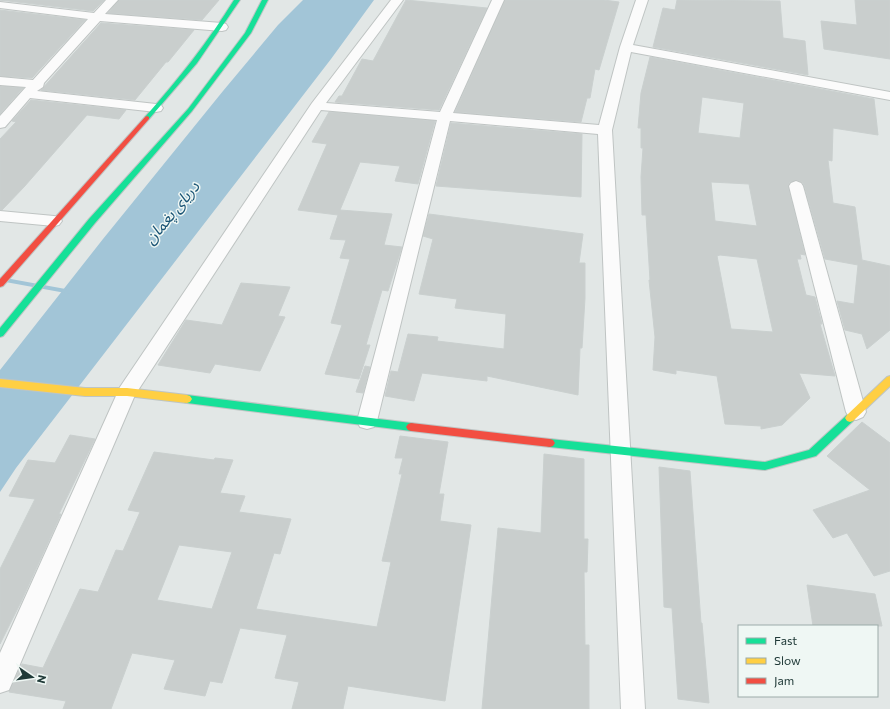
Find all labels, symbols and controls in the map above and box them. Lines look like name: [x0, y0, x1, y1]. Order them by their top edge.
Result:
water label: دریای پغمان: [139, 177, 204, 248]
legend: [738, 625, 878, 697]
text: Fast: [774, 633, 797, 647]
text: Slow: [774, 653, 801, 667]
north arrow: [12, 657, 52, 697]
text: Jam: [774, 673, 794, 688]
text: N: [35, 674, 49, 685]

